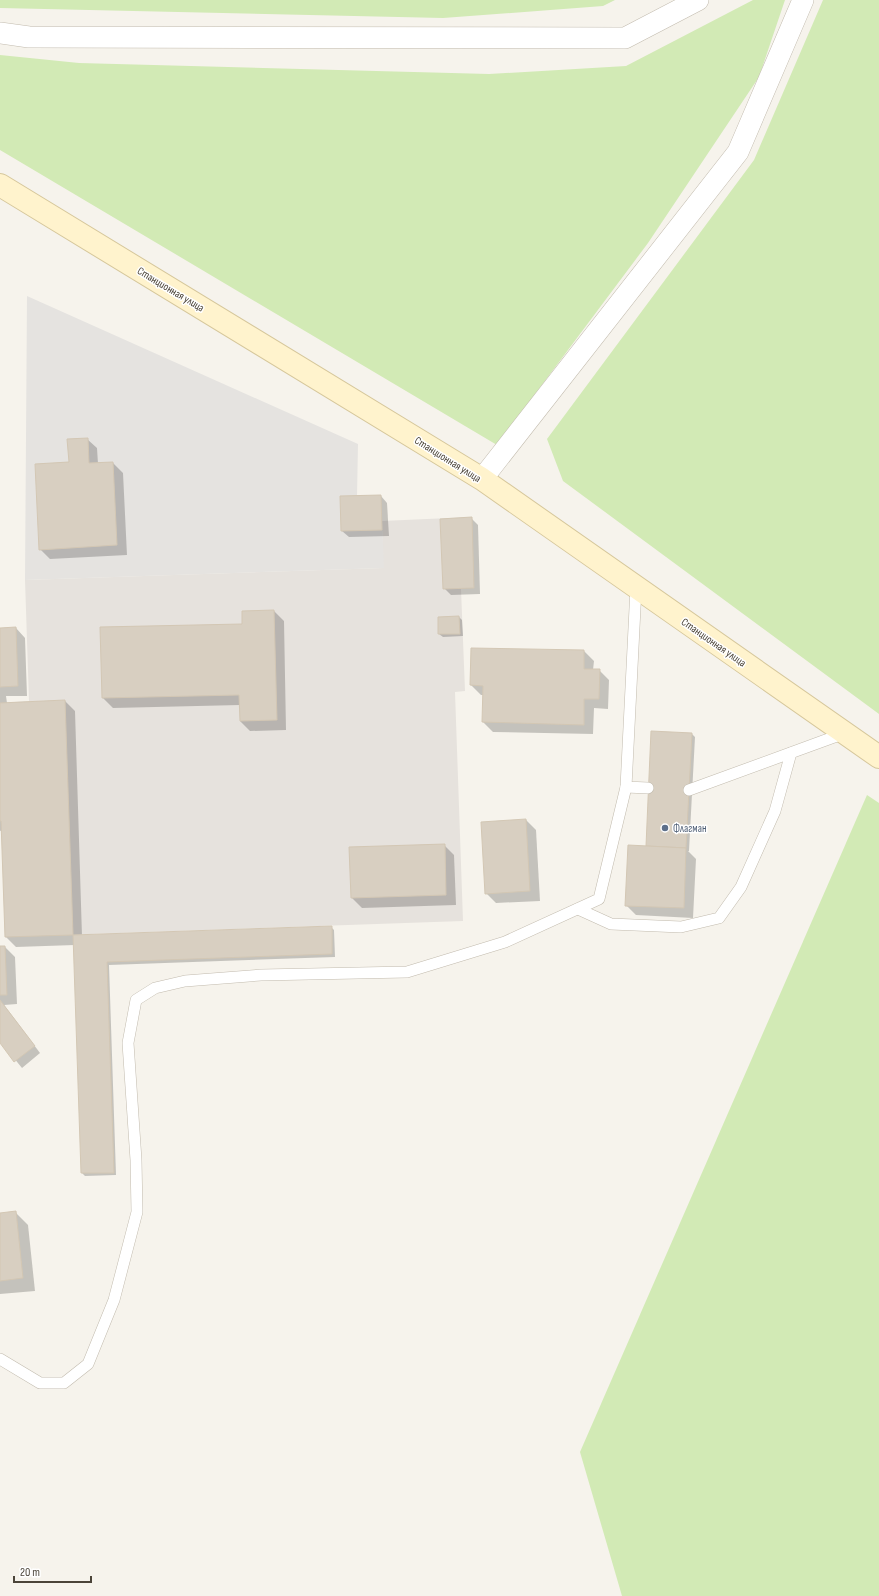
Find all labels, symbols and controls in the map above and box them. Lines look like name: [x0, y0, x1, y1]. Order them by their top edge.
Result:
street label: Станционная улица: [135, 264, 207, 315]
street label: Станционная улица: [412, 434, 483, 485]
street label: Станционная улица: [679, 615, 749, 670]
place label: Флагман: [673, 822, 707, 835]
marker: Флагман: [660, 823, 670, 833]
scale bar: [14, 1558, 91, 1584]
text: 20 m: [20, 1565, 40, 1580]

